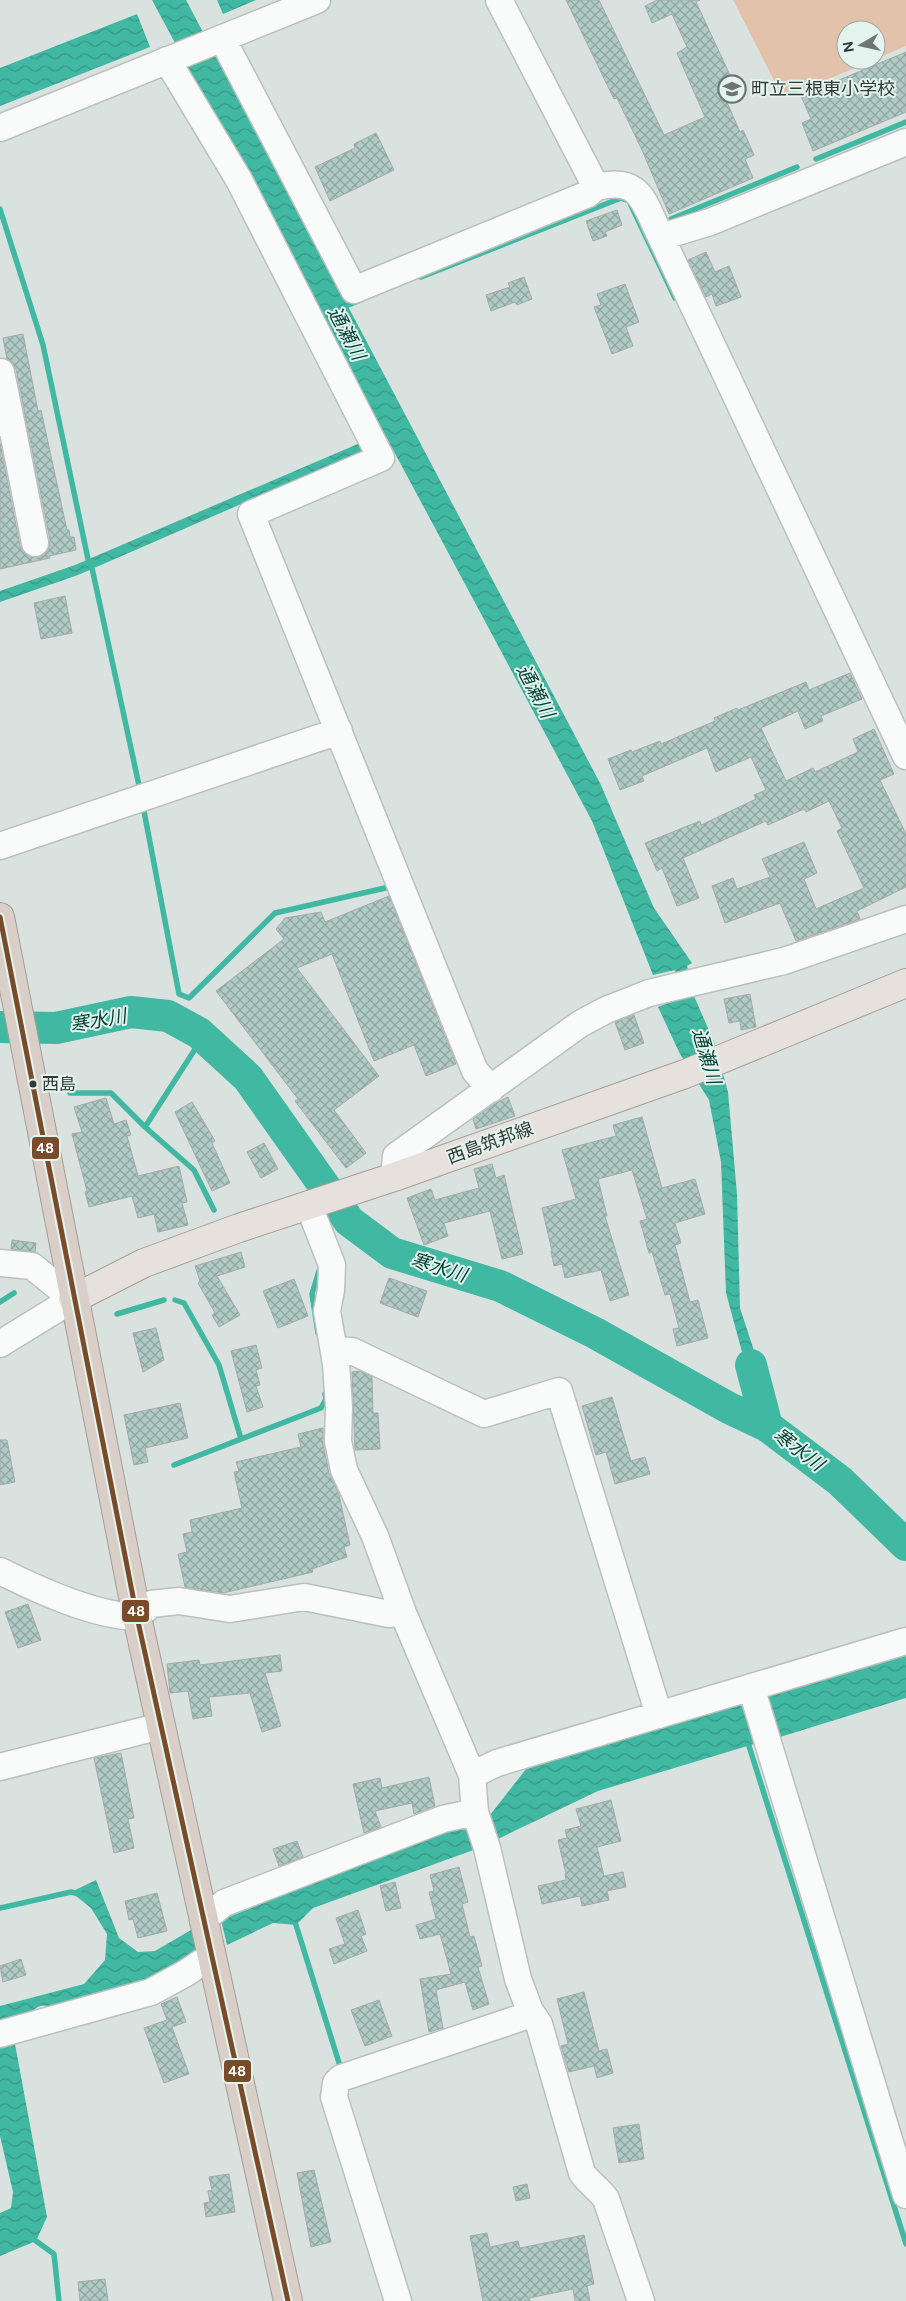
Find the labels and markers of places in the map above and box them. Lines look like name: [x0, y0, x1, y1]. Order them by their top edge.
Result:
school or university icon: 町立三根東小学校: [717, 74, 747, 104]
place label: 町立三根東小学校: [751, 78, 895, 100]
place label: 西島: [42, 1074, 76, 1094]
marker: 西島: [28, 1079, 38, 1089]

